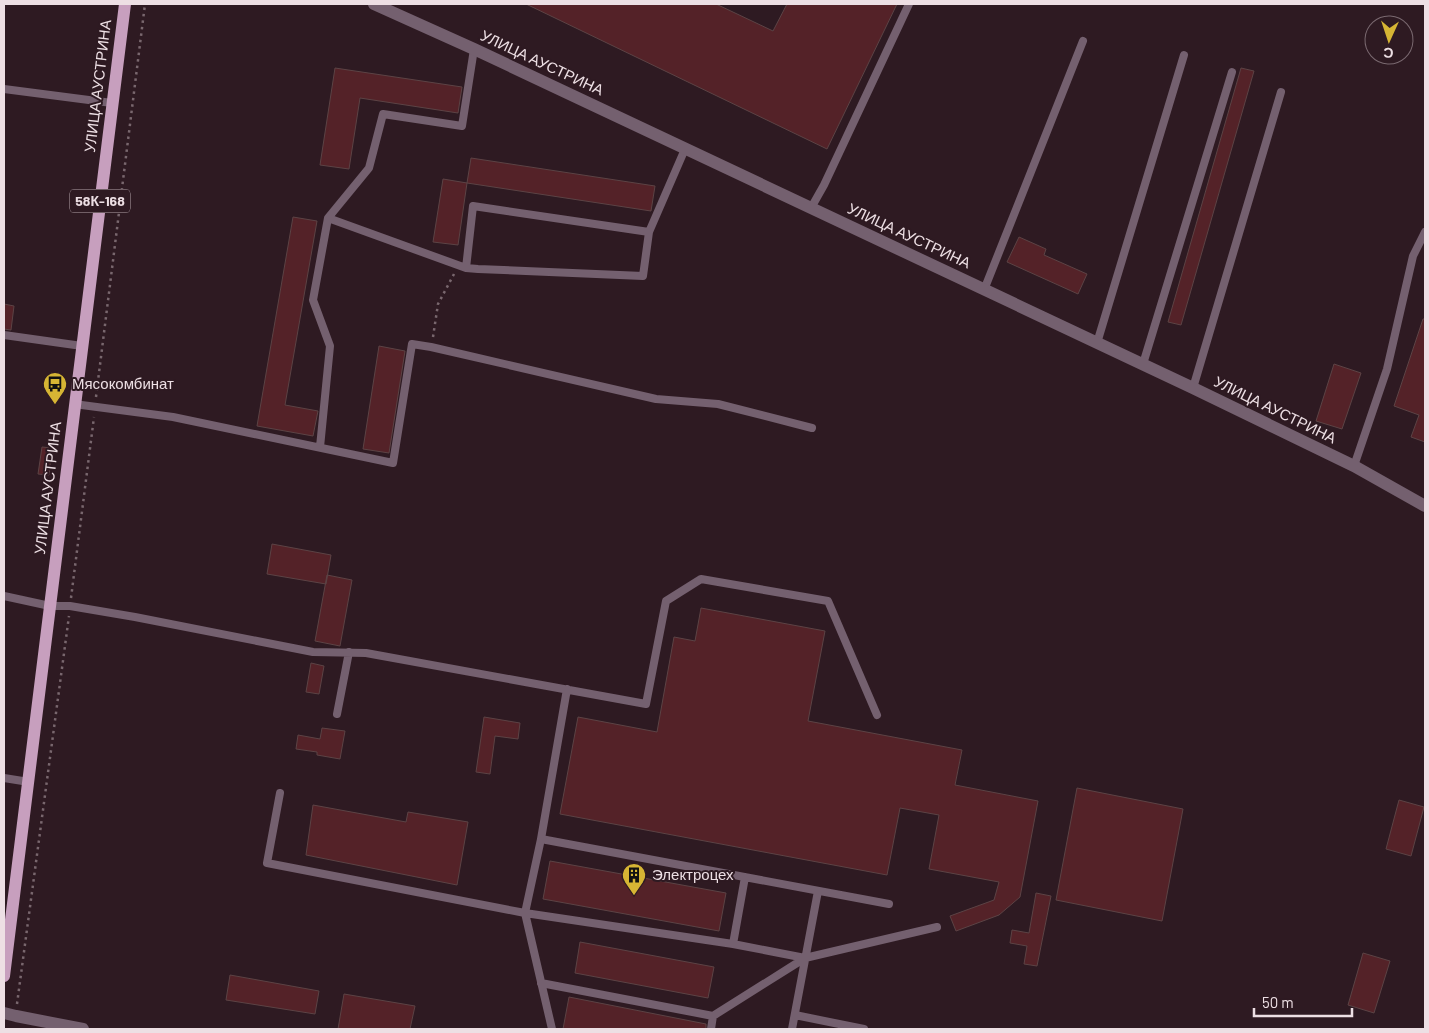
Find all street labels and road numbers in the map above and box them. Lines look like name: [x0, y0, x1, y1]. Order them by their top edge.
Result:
street label: УЛИЦА АУСТРИНА: [80, 18, 114, 153]
street label: УЛИЦА АУСТРИНА: [478, 26, 607, 99]
road number: 58К-168: [70, 190, 130, 212]
street label: УЛИЦА АУСТРИНА: [845, 199, 974, 272]
street label: УЛИЦА АУСТРИНА: [1211, 372, 1339, 447]
street label: УЛИЦА АУСТРИНА: [30, 420, 64, 555]

